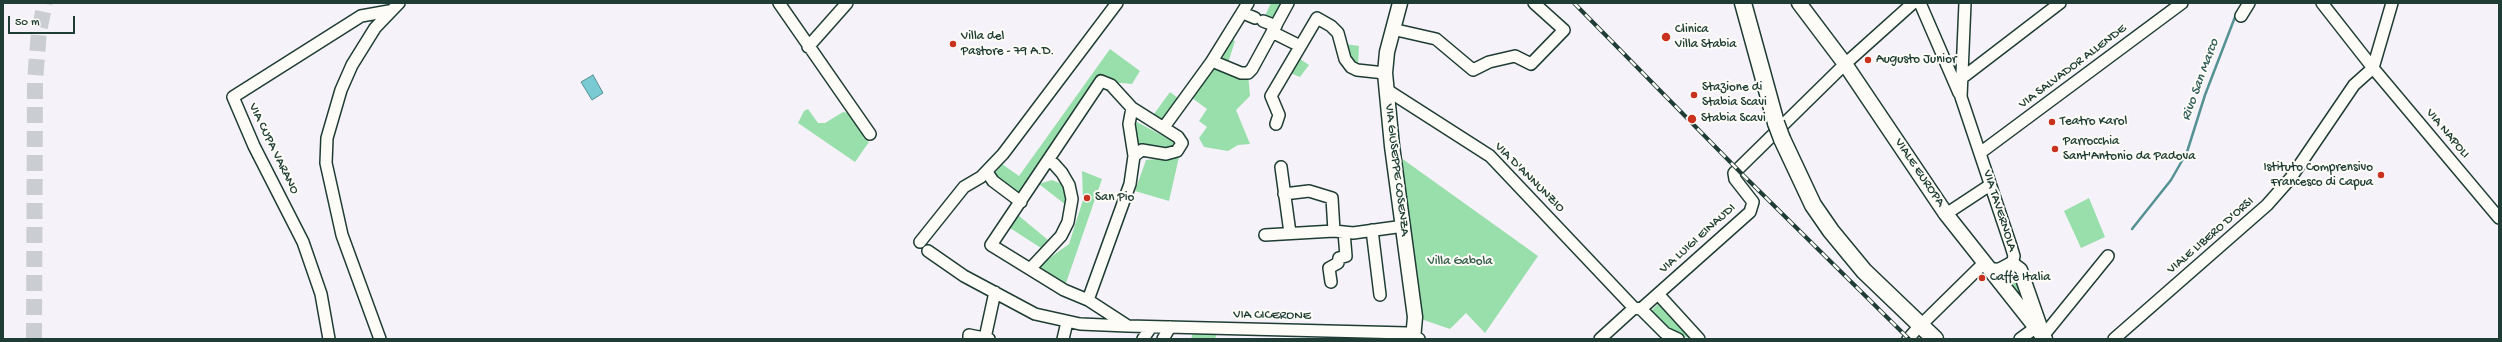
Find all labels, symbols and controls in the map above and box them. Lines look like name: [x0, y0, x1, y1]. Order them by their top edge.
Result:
scale bar: [10, 8, 77, 34]
text: 50 m: [15, 16, 40, 30]
street label: VIA SALVADOR ALLENDE: [2016, 21, 2130, 113]
place label: Clinica Villa Stabia: [1675, 22, 1737, 53]
place label: Villa del Pastore - 79 A.D.: [961, 29, 1054, 60]
marker: Clinica Villa Stabia: [1660, 31, 1672, 43]
water label: Rivo San Marco: [2178, 37, 2224, 123]
marker: Villa del Pastore - 79 A.D.: [948, 39, 958, 49]
place label: Augusto Junior: [1876, 52, 1957, 68]
marker: Augusto Junior: [1863, 55, 1873, 65]
place label: Stazione di Stabia Scavi: [1702, 80, 1767, 111]
marker: Stazione di Stabia Scavi: [1689, 90, 1699, 100]
street label: VIA CUPA VARANO: [244, 101, 302, 197]
street label: VIA GIUSEPPE COSENZA: [1380, 103, 1412, 237]
street label: VIA NAPOLI: [2422, 106, 2472, 162]
place label: Stabia Scavi: [1701, 111, 1766, 127]
marker: Stabia Scavi: [1686, 113, 1698, 125]
place label: Teatro Karol: [2060, 114, 2127, 130]
marker: Teatro Karol: [2047, 117, 2057, 127]
place label: Parrocchia Sant'Antonio da Padova: [2063, 134, 2195, 165]
street label: VIALE EUROPA: [1890, 136, 1948, 210]
street label: VIA D'ANNUNZIO: [1491, 140, 1567, 216]
marker: Parrocchia Sant'Antonio da Padova: [2050, 144, 2060, 154]
place label: Istituto Comprensivo Francesco di Capua: [2263, 160, 2373, 191]
street label: VIA TAVERNOLA: [1979, 168, 2019, 254]
marker: Istituto Comprensivo Francesco di Capua: [2376, 170, 2386, 180]
place label: San Pio: [1095, 190, 1134, 206]
marker: San Pio: [1082, 193, 1092, 203]
street label: VIALE LIBERO D'ORSI: [2164, 194, 2258, 278]
street label: VIA LUIGI EINAUDI: [1657, 201, 1739, 277]
park label: Villa Gabola: [1427, 254, 1493, 270]
place label: Caffè Italia: [1990, 270, 2051, 286]
marker: Caffè Italia: [1977, 273, 1987, 283]
street label: VIA CICERONE: [1233, 308, 1311, 324]

